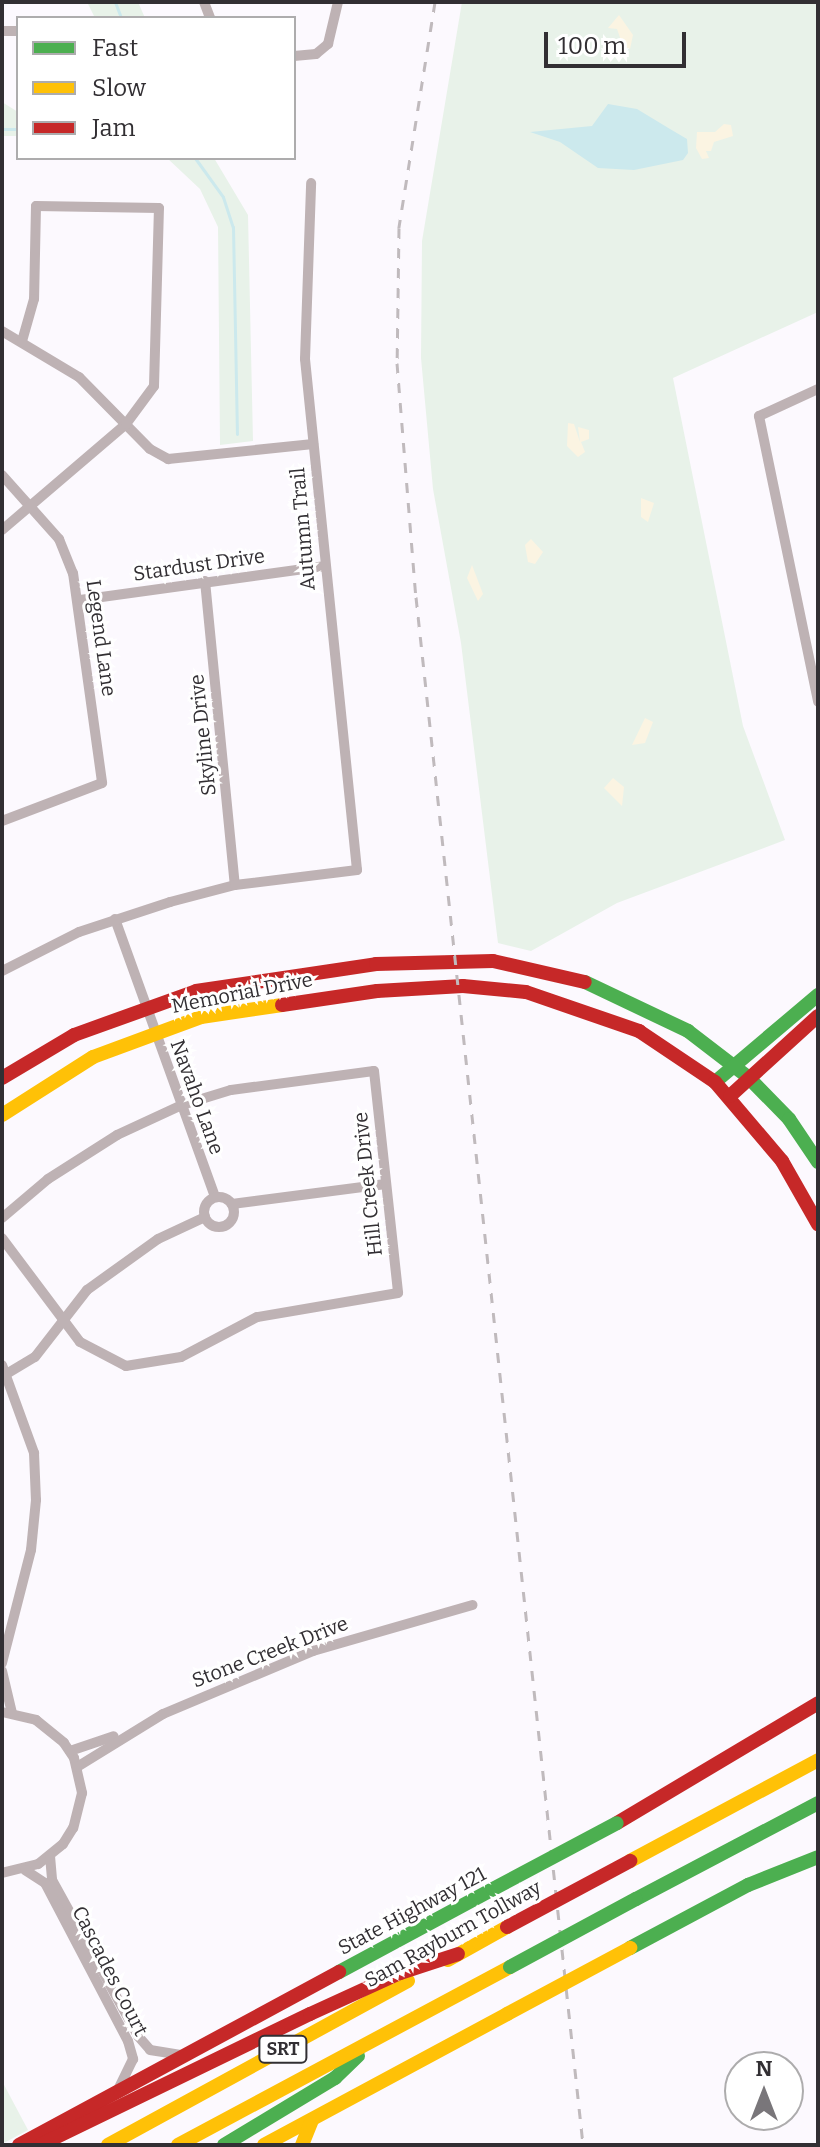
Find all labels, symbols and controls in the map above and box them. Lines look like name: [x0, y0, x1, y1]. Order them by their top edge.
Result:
legend: [16, 16, 296, 160]
scale bar: [548, 16, 690, 66]
text: 100 m: [558, 32, 626, 60]
text: Fast: [92, 34, 138, 62]
text: Slow: [92, 74, 146, 102]
text: Jam: [92, 114, 135, 142]
street label: Autumn Trail: [286, 466, 320, 592]
street label: Stardust Drive: [132, 544, 266, 586]
street label: Legend Lane: [81, 578, 121, 698]
street label: Skyline Drive: [185, 673, 221, 797]
street label: Memorial Drive: [169, 968, 315, 1018]
street label: Navaho Lane: [165, 1036, 229, 1158]
street label: Hill Creek Drive: [349, 1111, 387, 1257]
street label: Stone Creek Drive: [189, 1611, 351, 1693]
street label: State Highway 121: [334, 1862, 490, 1960]
street label: Sam Rayburn Tollway: [361, 1875, 545, 1993]
street label: Cascades Court: [67, 1902, 153, 2040]
road number: SRT: [257, 2035, 309, 2063]
north arrow: [724, 2051, 804, 2131]
text: N: [756, 2055, 772, 2082]

